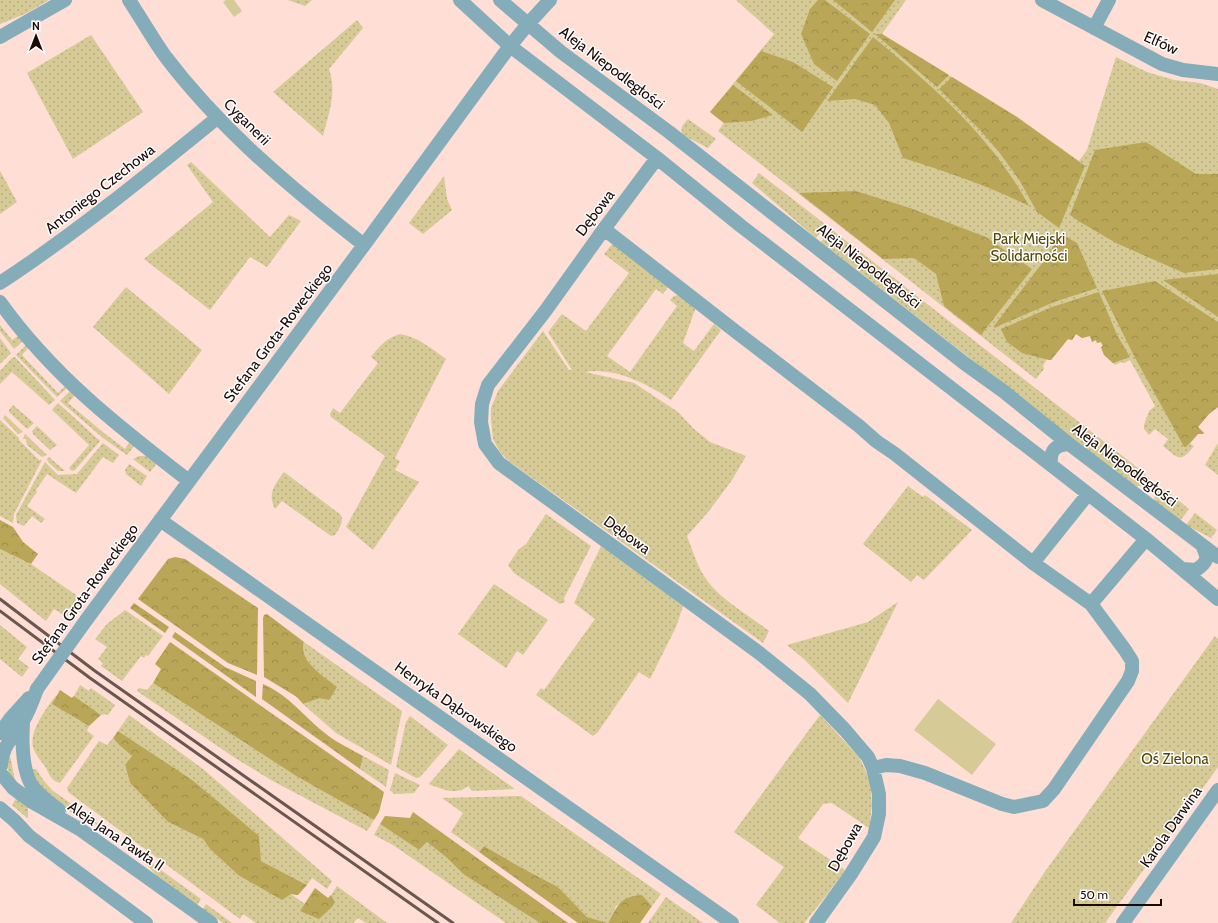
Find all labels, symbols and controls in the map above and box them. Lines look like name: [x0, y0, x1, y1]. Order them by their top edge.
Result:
north arrow: [16, 16, 56, 56]
text: N: [32, 19, 40, 33]
street label: Aleja Niepodległości: [556, 23, 668, 113]
street label: Elfów: [1141, 28, 1181, 59]
street label: Cyganerii: [220, 95, 274, 149]
street label: Antoniego Czechowa: [42, 140, 159, 237]
street label: Dębowa: [572, 186, 619, 240]
street label: Aleja Niepodległości: [813, 220, 925, 312]
park label: Park Miejski Solidarności: [991, 230, 1067, 265]
street label: Stefana Grota-Roweckiego: [220, 260, 336, 406]
street label: Aleja Niepodległości: [1069, 420, 1181, 510]
street label: Dębowa: [600, 512, 654, 558]
street label: Stefana Grota-Roweckiego: [28, 520, 142, 668]
street label: Henryka Dąbrowskiego: [391, 658, 521, 756]
park label: Oś Zielona: [1141, 750, 1210, 768]
street label: Karola Darwina: [1136, 782, 1206, 871]
street label: Aleja Jana Pawła II: [65, 797, 167, 875]
street label: Dębowa: [824, 819, 866, 875]
scale bar: [1074, 881, 1161, 907]
text: 50 m: [1080, 887, 1108, 902]

